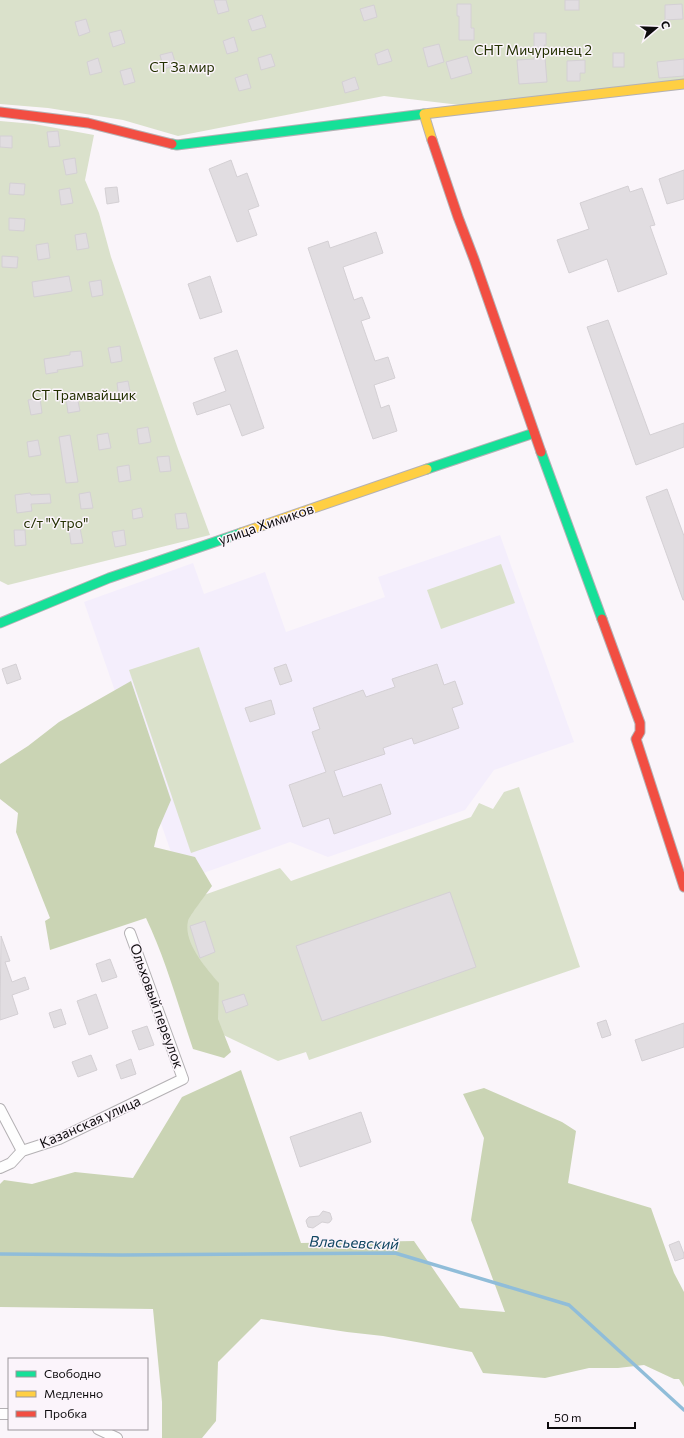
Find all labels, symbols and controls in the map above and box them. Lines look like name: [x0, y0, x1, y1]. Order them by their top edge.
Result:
north arrow: [636, 8, 676, 48]
text: С: [659, 19, 673, 31]
park label: СНТ Мичуринец 2: [474, 41, 592, 58]
park label: СТ За мир: [149, 58, 215, 75]
park label: СТ Трамвайщик: [32, 386, 137, 403]
street label: улица Химиков: [216, 499, 316, 548]
park label: с/т "Утро": [24, 514, 88, 531]
street label: Ольховый переулок: [127, 941, 188, 1071]
street label: Казанская улица: [37, 1092, 143, 1151]
water label: Власьевский: [309, 1231, 400, 1253]
legend: [8, 1358, 148, 1430]
text: Свободно: [44, 1366, 101, 1380]
text: Медленно: [44, 1386, 103, 1400]
scale bar: [548, 1404, 635, 1430]
text: Пробка: [44, 1406, 87, 1420]
text: 50 m: [554, 1410, 582, 1424]

